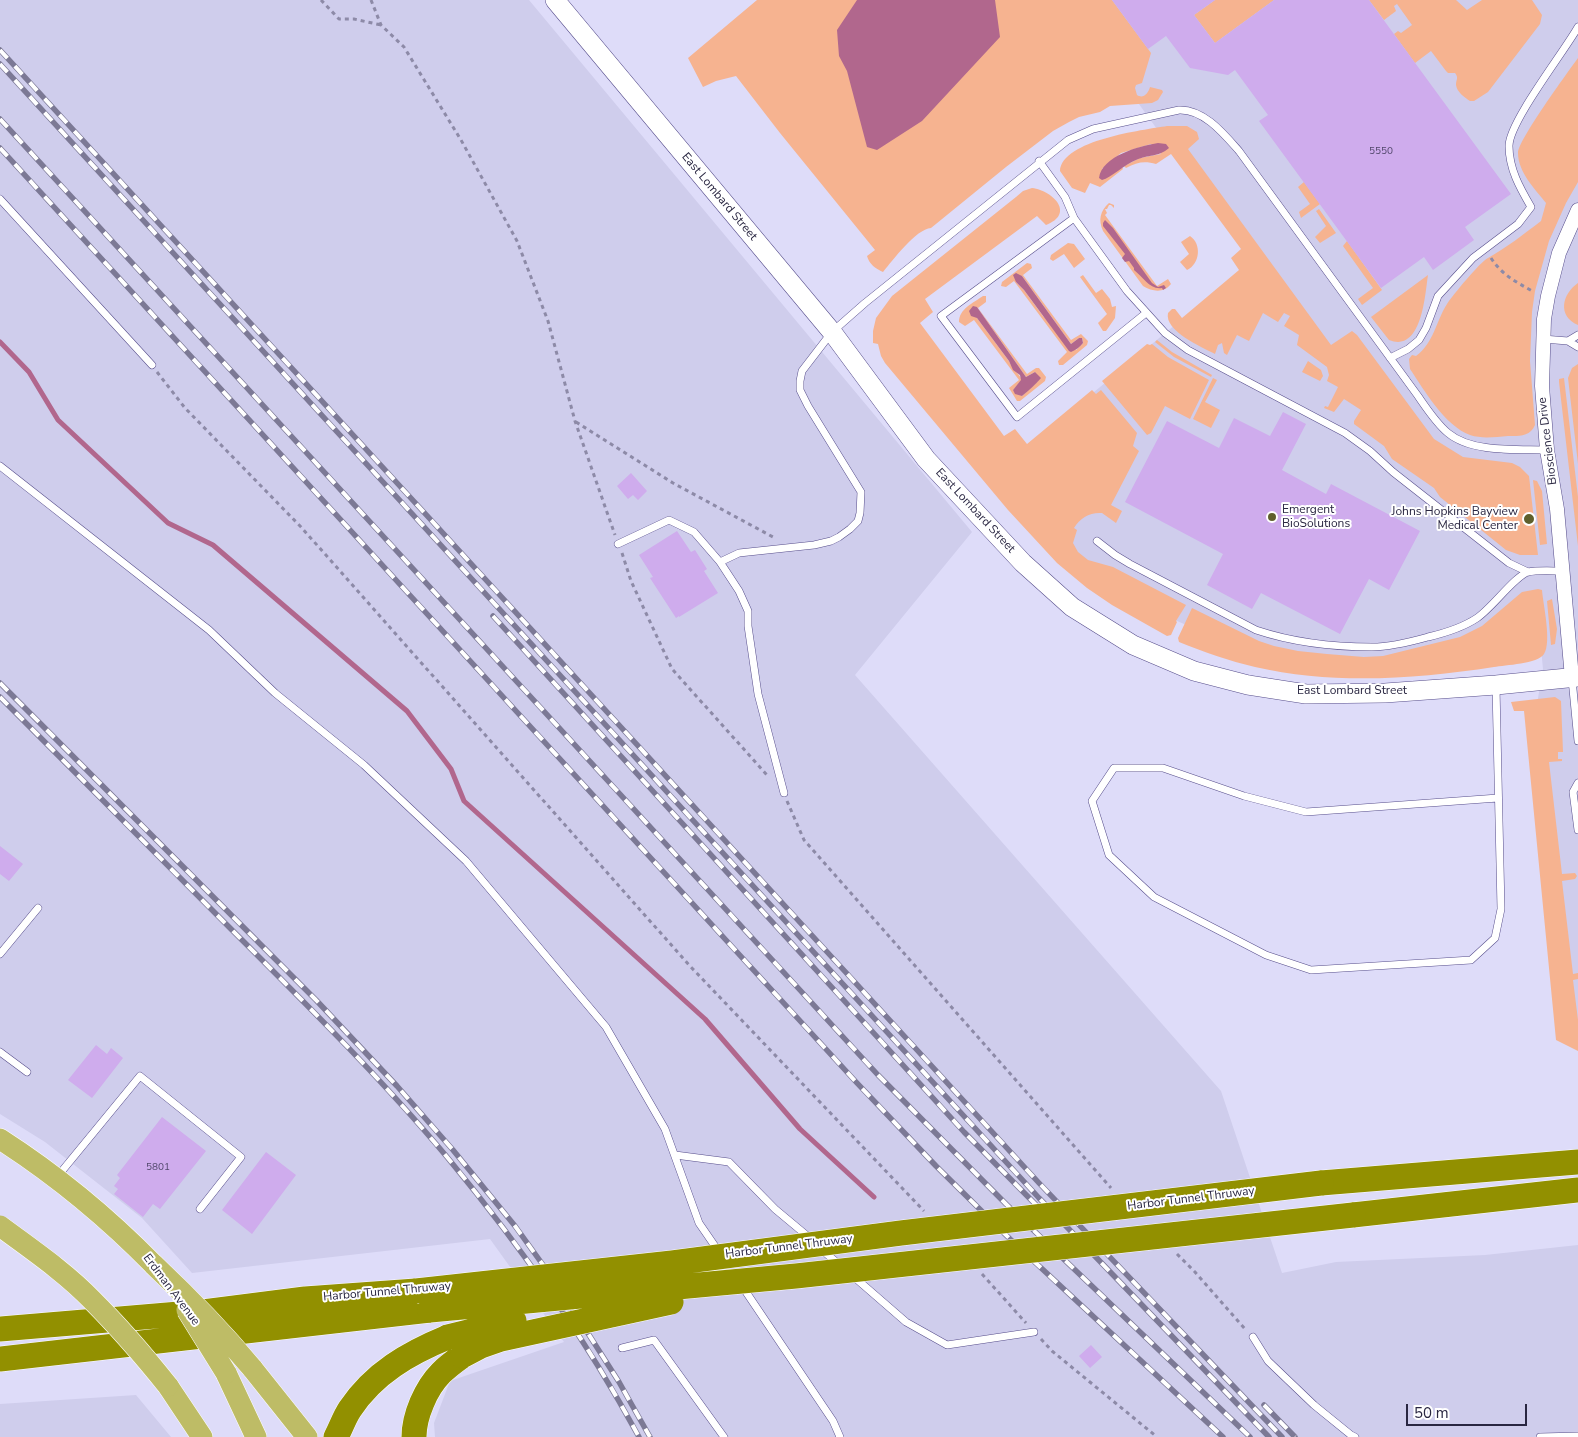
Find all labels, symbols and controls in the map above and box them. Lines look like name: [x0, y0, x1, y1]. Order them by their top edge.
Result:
house number: 5550: [1369, 146, 1393, 158]
street label: East Lombard Street: [678, 150, 760, 244]
street label: Bioscience Drive: [1535, 396, 1561, 486]
street label: East Lombard Street: [932, 466, 1018, 556]
place label: Emergent BioSolutions: [1282, 503, 1350, 531]
place label: Johns Hopkins Bayview Medical Center: [1392, 505, 1518, 533]
marker: Emergent BioSolutions: [1266, 511, 1278, 523]
marker: Johns Hopkins Bayview Medical Center: [1522, 512, 1536, 526]
street label: East Lombard Street: [1297, 684, 1407, 698]
house number: 5801: [146, 1162, 170, 1174]
street label: Harbor Tunnel Thruway: [1127, 1184, 1255, 1214]
street label: Harbor Tunnel Thruway: [725, 1232, 853, 1262]
street label: Erdman Avenue: [139, 1251, 203, 1329]
street label: Harbor Tunnel Thruway: [323, 1279, 451, 1305]
scale bar: [1408, 1394, 1529, 1426]
text: 50 m: [1414, 1403, 1449, 1423]

